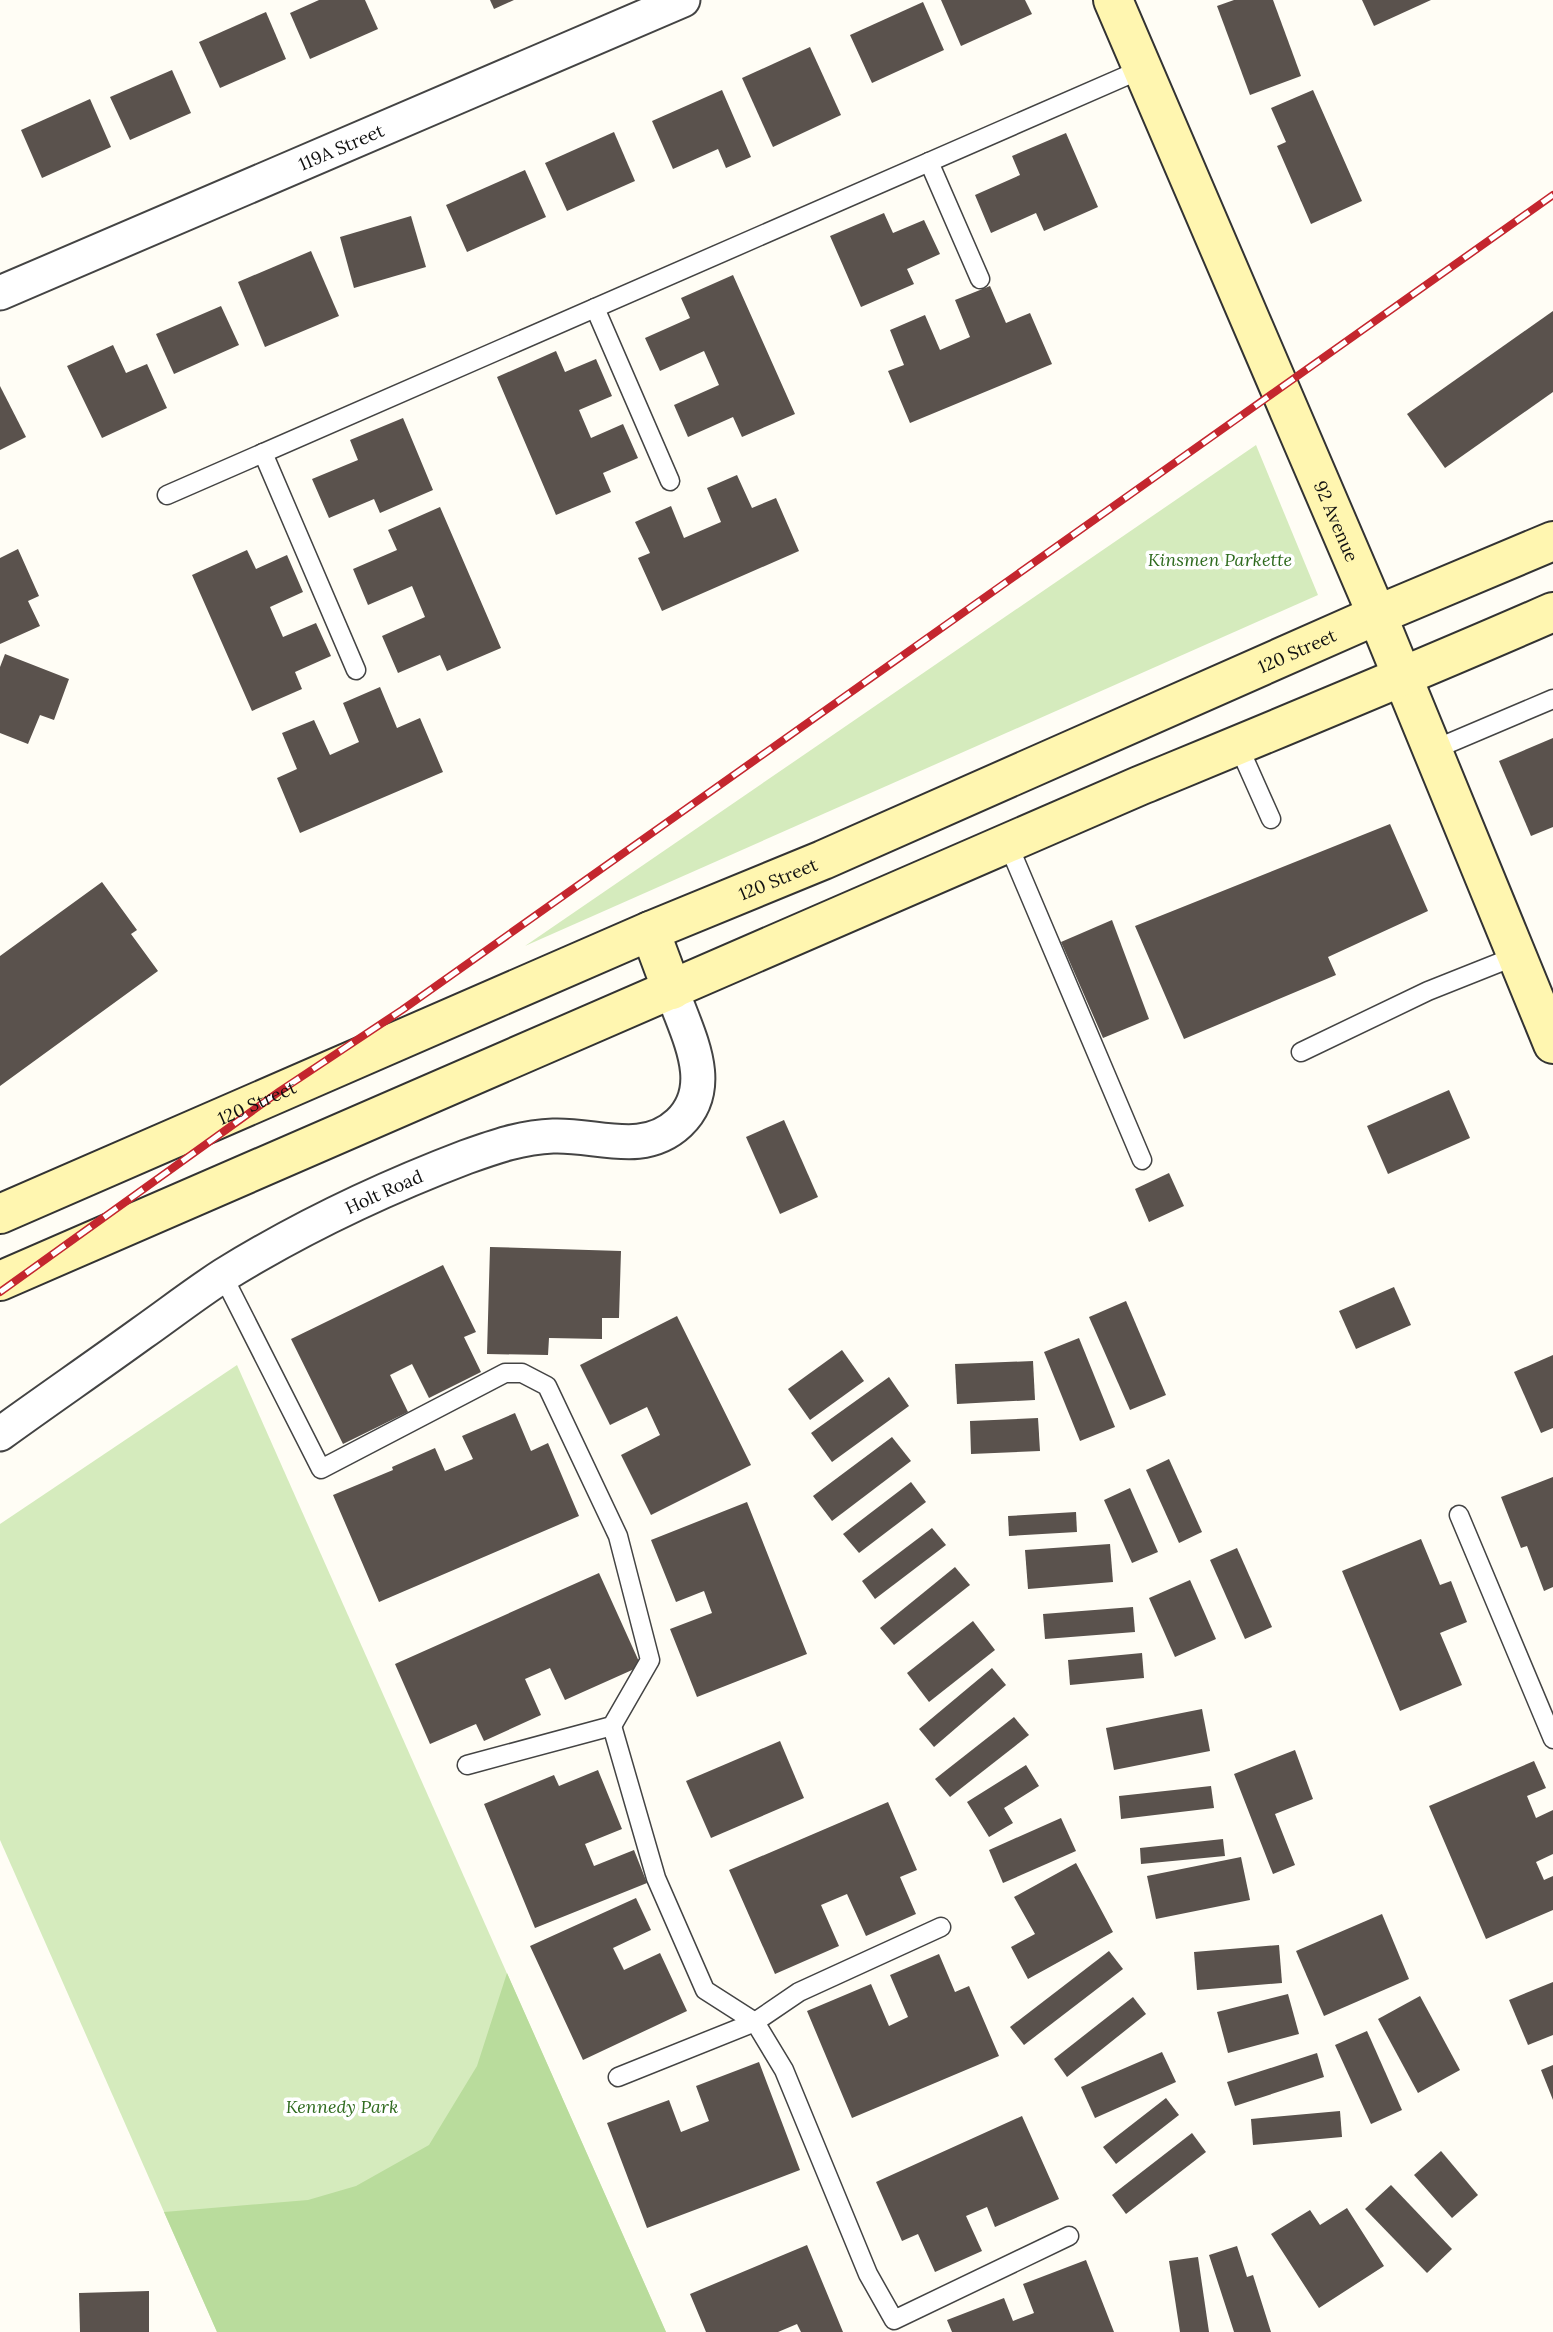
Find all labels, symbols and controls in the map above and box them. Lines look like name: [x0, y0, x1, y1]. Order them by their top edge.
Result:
street label: 119A Street: [295, 118, 387, 175]
street label: 92 Avenue: [1309, 477, 1364, 565]
park label: Kinsmen Parkette: [1148, 548, 1292, 571]
street label: 120 Street: [1254, 623, 1340, 678]
street label: 120 Street: [735, 852, 821, 905]
street label: 120 Street: [214, 1075, 299, 1129]
street label: Holt Road: [341, 1164, 426, 1219]
park label: Kennedy Park: [286, 2095, 398, 2118]

